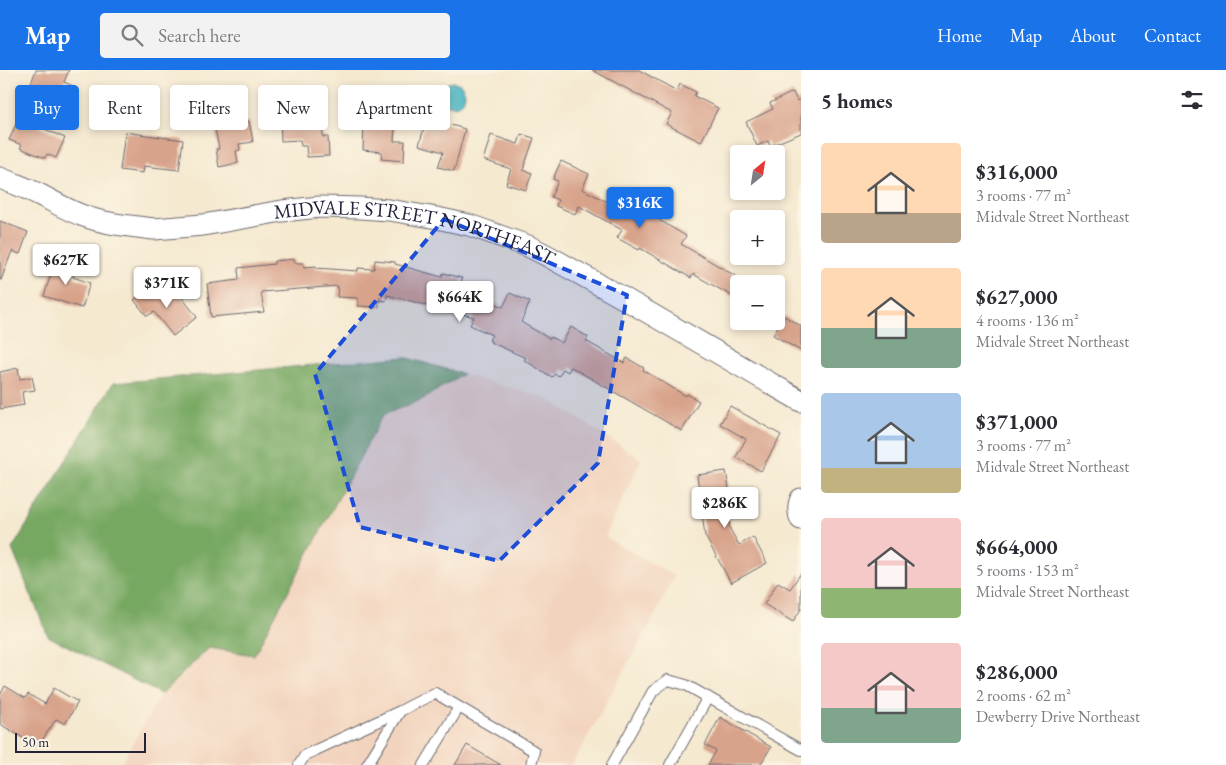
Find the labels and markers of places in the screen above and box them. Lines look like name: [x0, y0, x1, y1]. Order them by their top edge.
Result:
pin: $316K: [605, 186, 675, 229]
pin: $627K: [31, 244, 101, 286]
pin: $371K: [132, 266, 202, 309]
pin: $664K: [425, 280, 495, 323]
pin: $286K: [690, 486, 760, 529]

